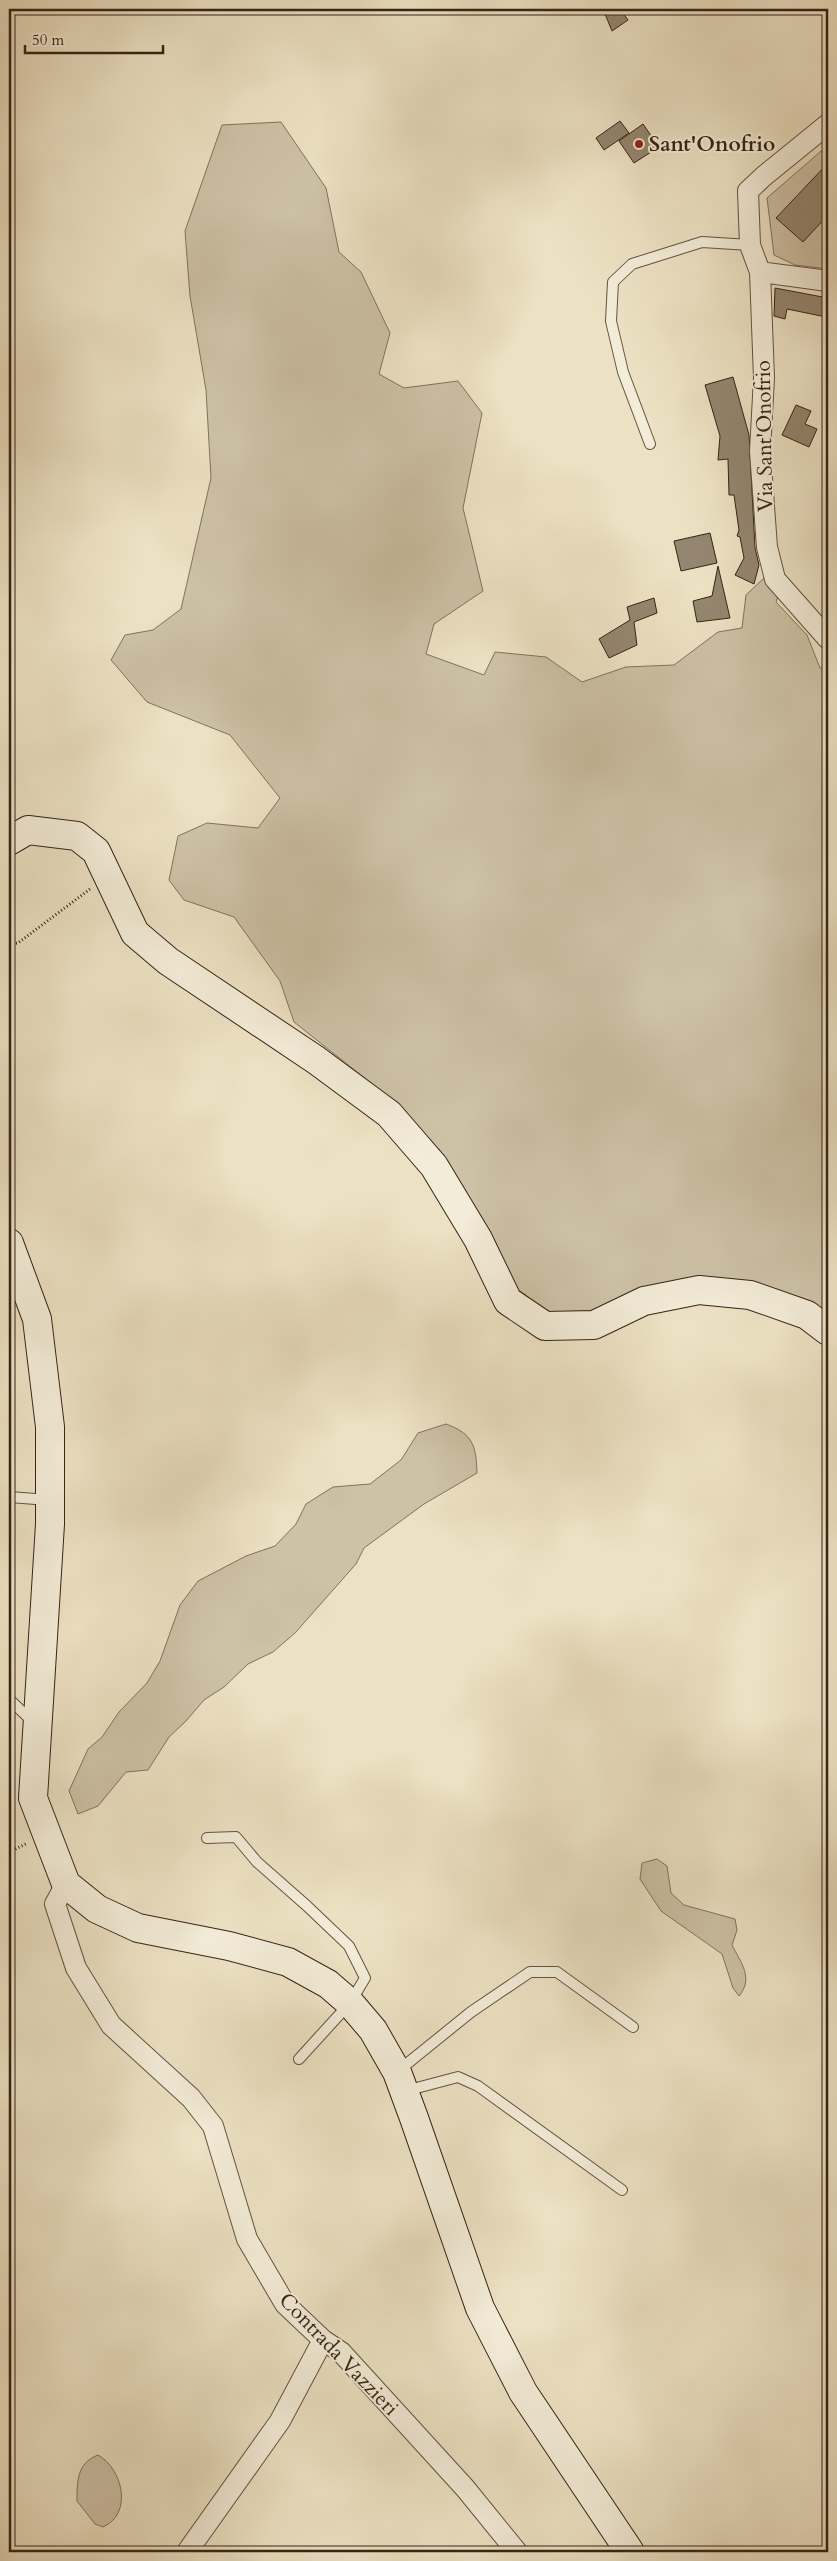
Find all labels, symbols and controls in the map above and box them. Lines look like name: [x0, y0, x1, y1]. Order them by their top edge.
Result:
scale bar: [25, 22, 162, 54]
text: 50 m: [32, 30, 64, 50]
place label: Sant'Onofrio: [649, 130, 775, 159]
marker: Sant'Onofrio: [633, 138, 645, 150]
street label: Via Sant'Onofrio: [749, 360, 780, 512]
street label: Contrada Vazzieri: [272, 2286, 405, 2422]

